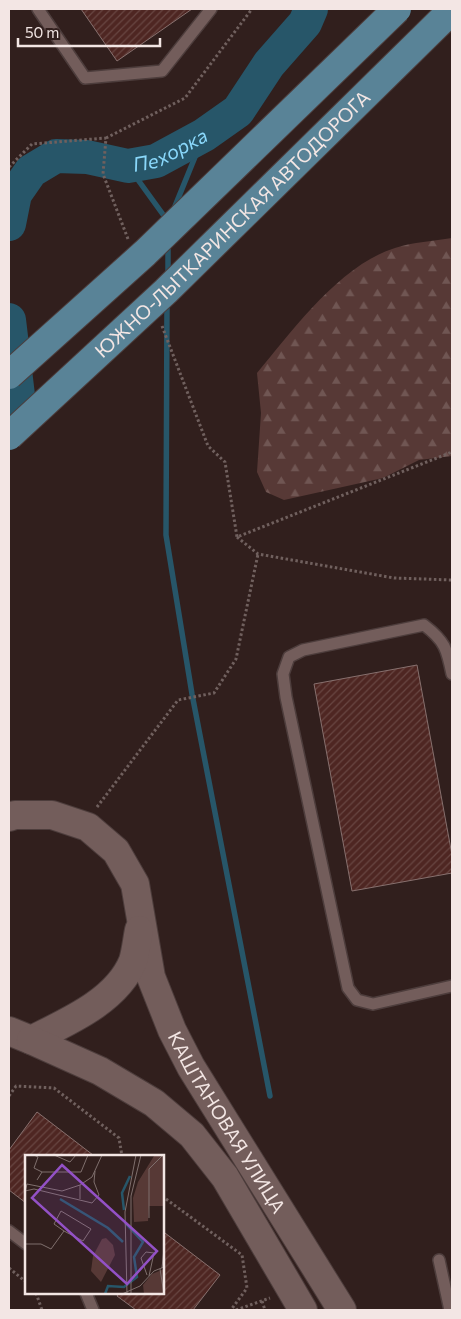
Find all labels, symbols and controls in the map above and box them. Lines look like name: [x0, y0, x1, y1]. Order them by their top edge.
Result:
scale bar: [18, 15, 160, 47]
text: 50 m: [25, 23, 59, 41]
street label: ЮЖНО-ЛЫТКАРИНСКАЯ АВТОДОРОГА: [90, 85, 374, 362]
water label: Пехорка: [131, 122, 211, 176]
street label: КАШТАНОВАЯ УЛИЦА: [164, 1027, 291, 1217]
inset map: [25, 1155, 164, 1294]

